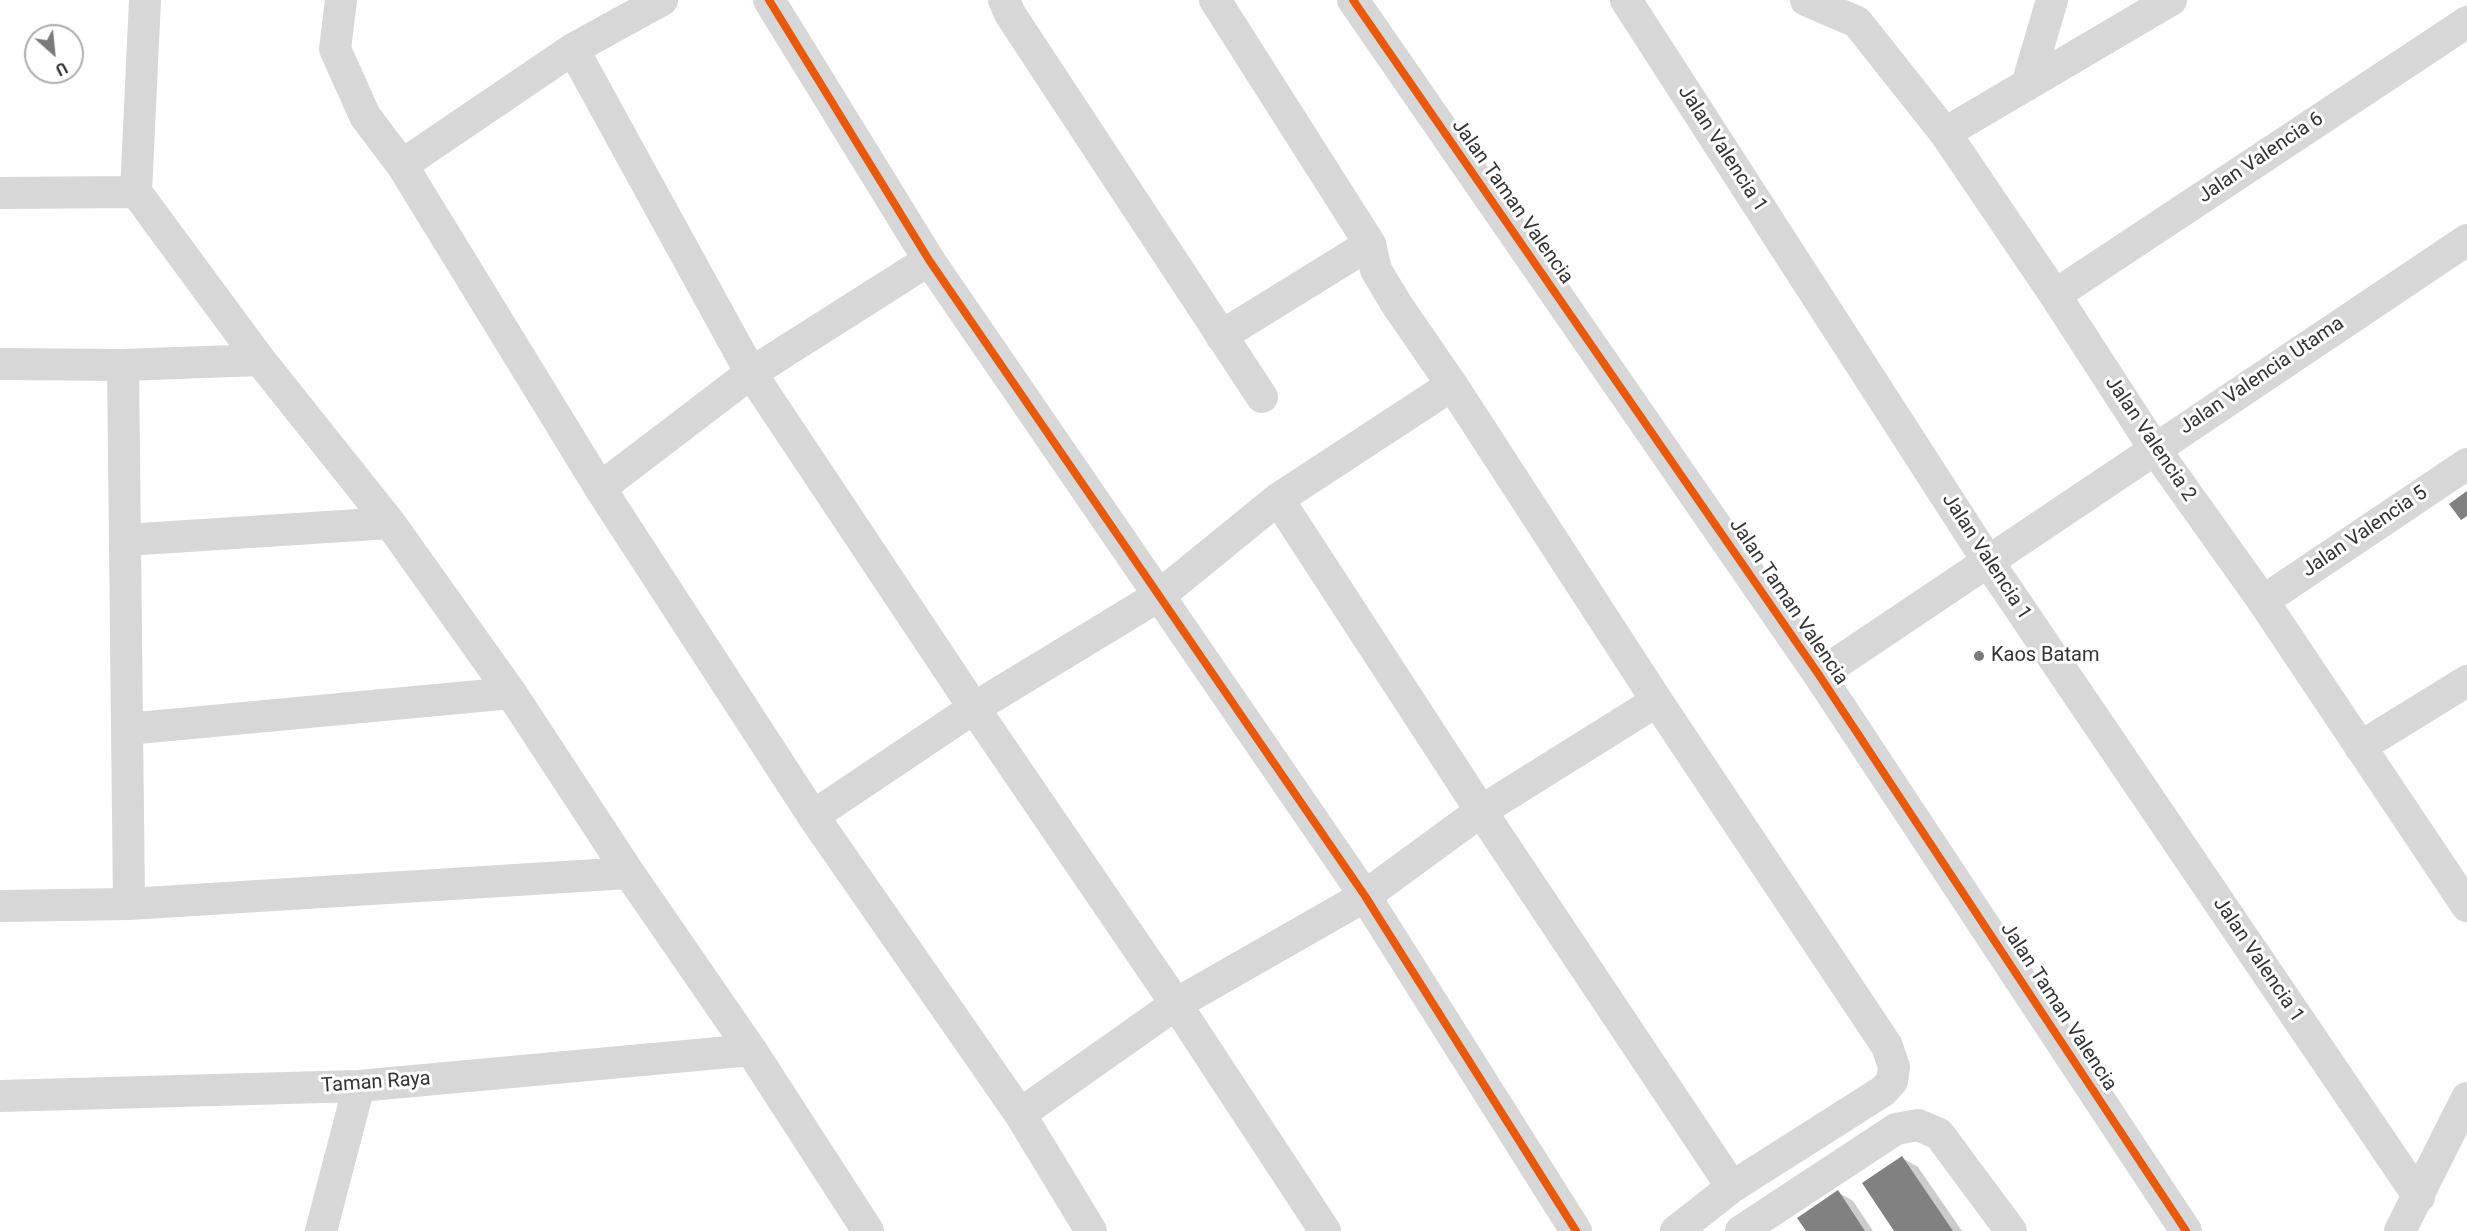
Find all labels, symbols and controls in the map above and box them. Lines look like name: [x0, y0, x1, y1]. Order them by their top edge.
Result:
north arrow: [24, 24, 84, 84]
text: U: [52, 58, 71, 80]
street label: Jalan Valencia 1: [1672, 81, 1772, 217]
street label: Jalan Valencia 6: [2194, 107, 2328, 209]
street label: Jalan Taman Valencia: [1446, 115, 1578, 289]
street label: Jalan Valencia Utama: [2175, 312, 2349, 440]
street label: Jalan Valencia 2: [2099, 372, 2201, 506]
street label: Jalan Valencia 5: [2298, 481, 2432, 583]
street label: Jalan Valencia 1: [1936, 489, 2036, 625]
street label: Jalan Taman Valencia: [1723, 514, 1853, 690]
place label: Kaos Batam: [1991, 644, 2099, 668]
marker: Kaos Batam: [1972, 649, 1986, 663]
street label: Jalan Valencia 1: [2207, 893, 2309, 1027]
street label: Jalan Taman Valencia: [1995, 918, 2121, 1096]
street label: Taman Raya: [321, 1067, 431, 1099]

